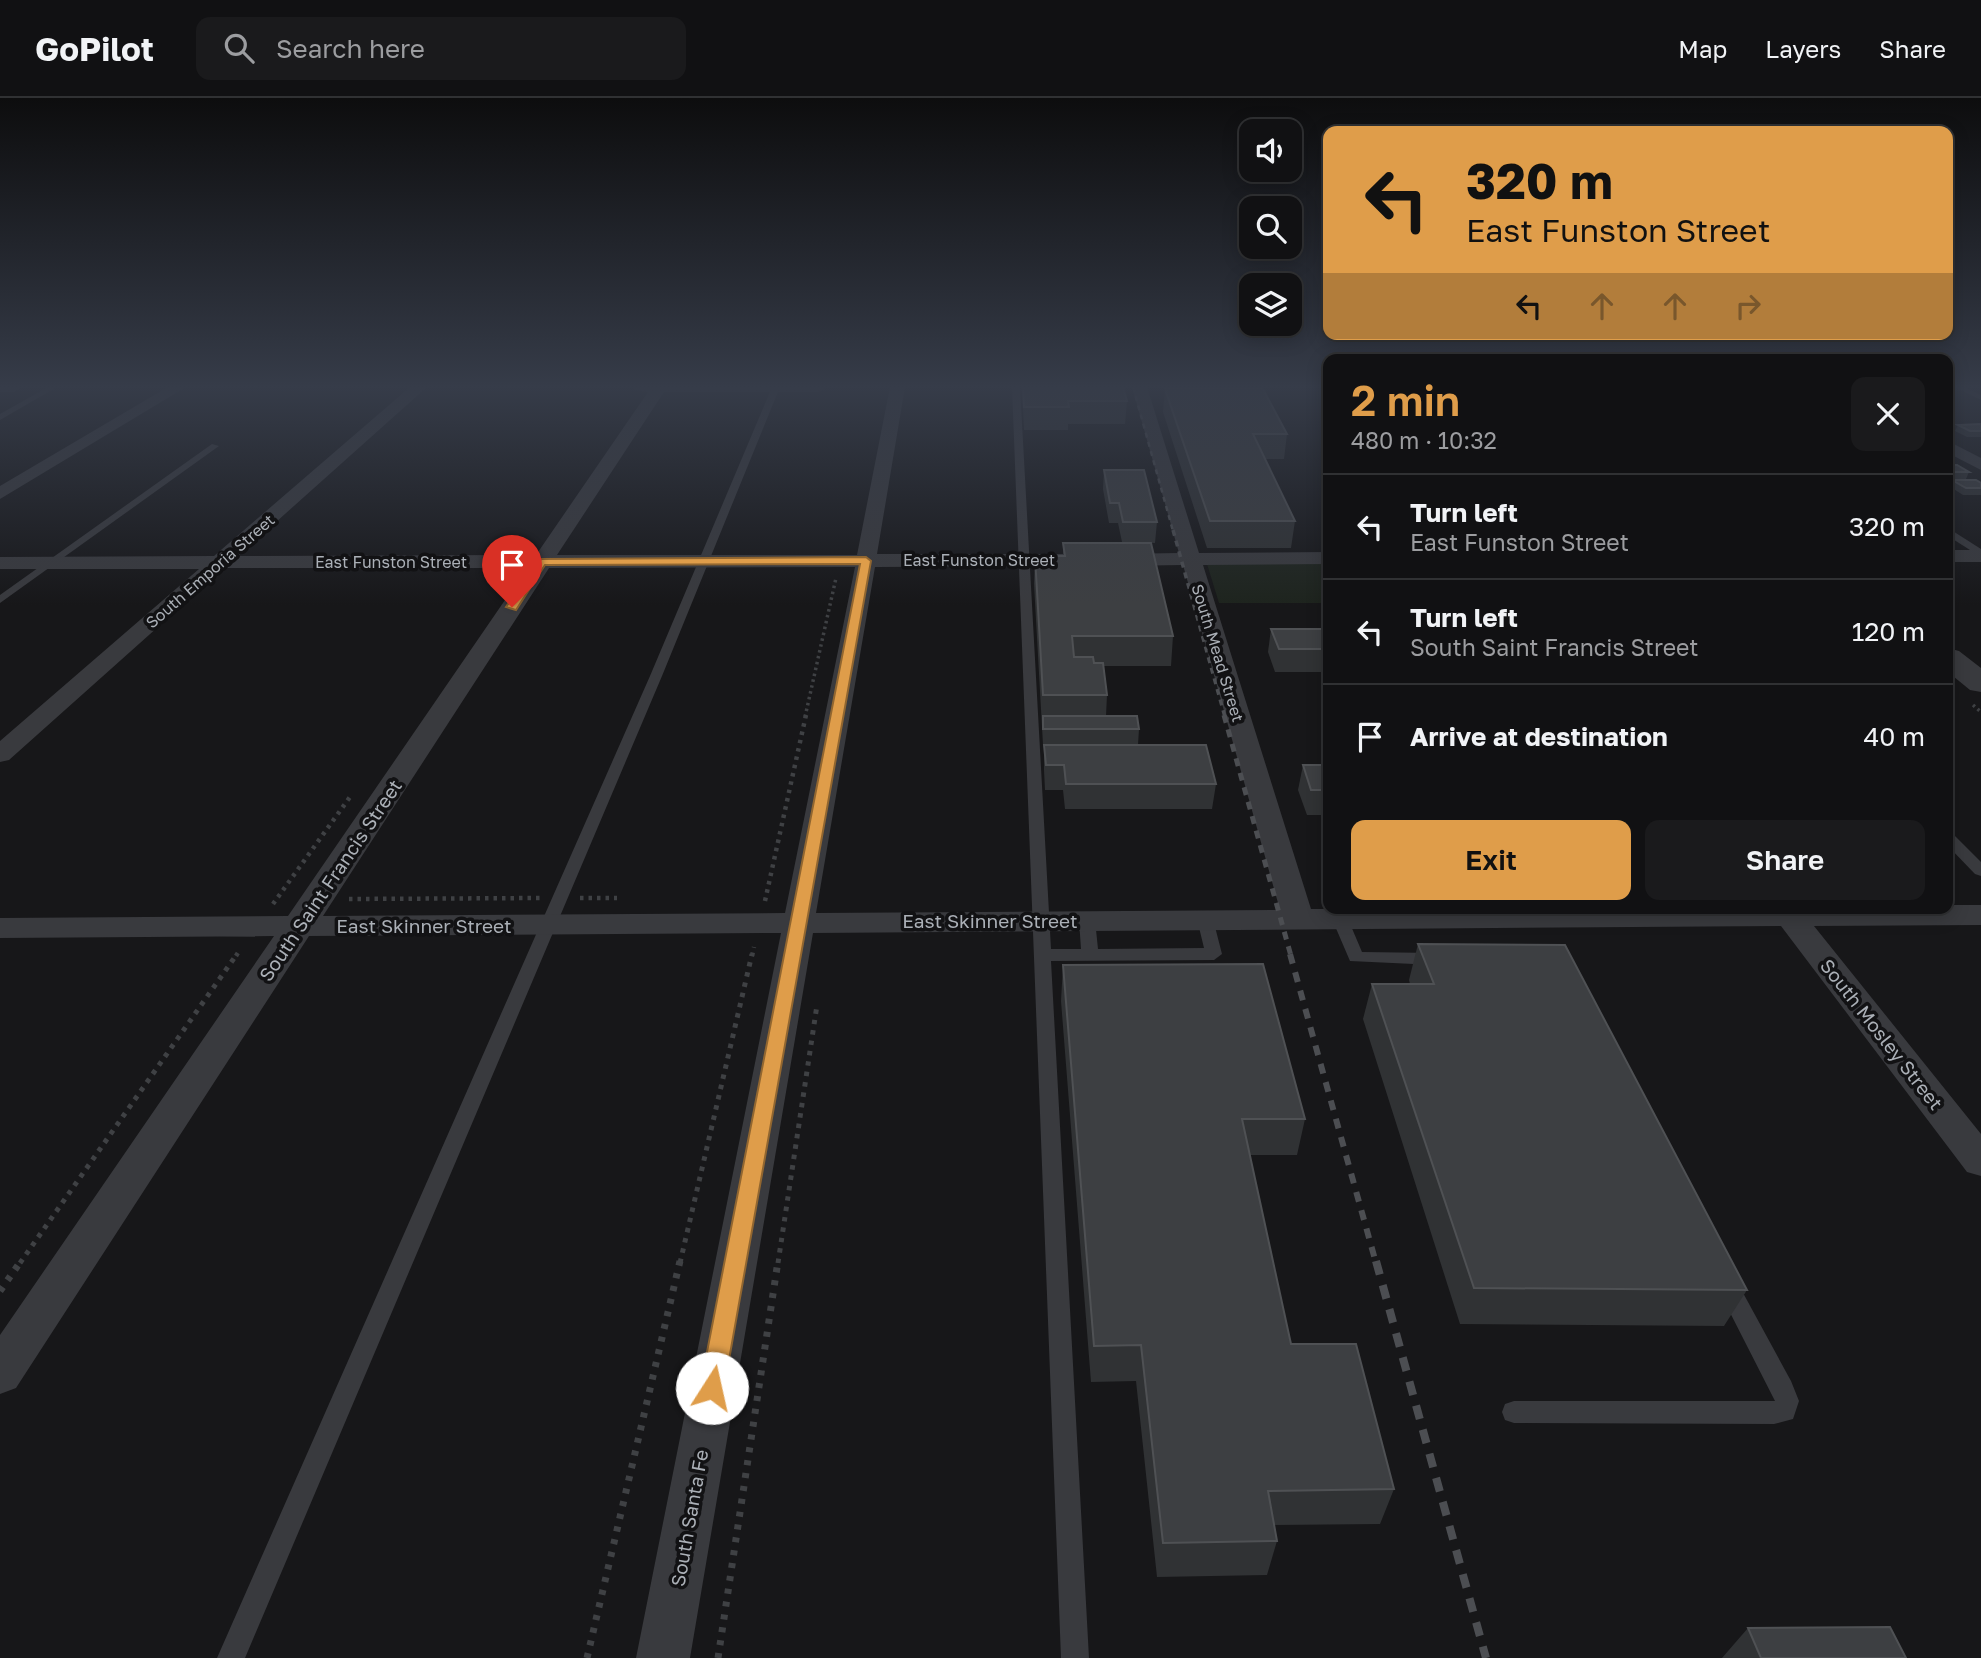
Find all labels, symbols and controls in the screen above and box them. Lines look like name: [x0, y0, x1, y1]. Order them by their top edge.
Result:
search box: [196, 17, 686, 80]
text: GoPilot: [35, 29, 154, 68]
icon: search: [220, 29, 258, 67]
text: Search here: [276, 33, 425, 64]
text: Map: [1678, 34, 1727, 63]
text: Layers: [1765, 34, 1841, 63]
text: Share: [1879, 34, 1946, 63]
map controls: [1239, 119, 1302, 336]
button: sound: [1239, 119, 1302, 182]
text: 320 m: [1466, 151, 1613, 210]
icon: left: [1351, 154, 1442, 245]
button: search: [1239, 196, 1302, 259]
text: East Funston Street: [1466, 211, 1770, 249]
button: layers: [1239, 273, 1302, 336]
icon: left: [1510, 287, 1548, 325]
icon: ahead: [1583, 287, 1621, 325]
icon: ahead: [1656, 287, 1694, 325]
icon: right: [1729, 287, 1767, 325]
text: 2 min: [1351, 375, 1460, 425]
button: close: [1851, 377, 1925, 451]
text: 480 m · 10:32: [1351, 426, 1497, 454]
text: Turn left: [1410, 497, 1518, 528]
icon: left: [1351, 508, 1389, 546]
street label: South Emporia Street: [142, 510, 278, 632]
text: 320 m: [1849, 511, 1925, 542]
text: East Funston Street: [1410, 528, 1629, 556]
pin: [482, 535, 542, 607]
icon: arrive: [493, 546, 531, 584]
street label: East Funston Street: [903, 550, 1055, 570]
street label: East Funston Street: [315, 552, 467, 572]
street label: South Mead Street: [1188, 582, 1248, 724]
text: Turn left: [1410, 602, 1518, 633]
icon: left: [1351, 613, 1389, 651]
text: 120 m: [1852, 616, 1925, 647]
text: South Saint Francis Street: [1410, 633, 1699, 661]
icon: arrive: [1351, 718, 1389, 756]
text: Arrive at destination: [1410, 721, 1668, 752]
text: 40 m: [1864, 721, 1925, 752]
street label: South Saint Francis Street: [254, 775, 406, 985]
button: Exit: [1351, 820, 1631, 900]
button: Share: [1645, 820, 1925, 900]
street label: East Skinner Street: [902, 909, 1078, 932]
street label: East Skinner Street: [336, 914, 512, 937]
street label: South Mosley Street: [1816, 954, 1948, 1114]
position arrow: [675, 1351, 749, 1425]
street label: South Santa Fe: [666, 1448, 712, 1588]

